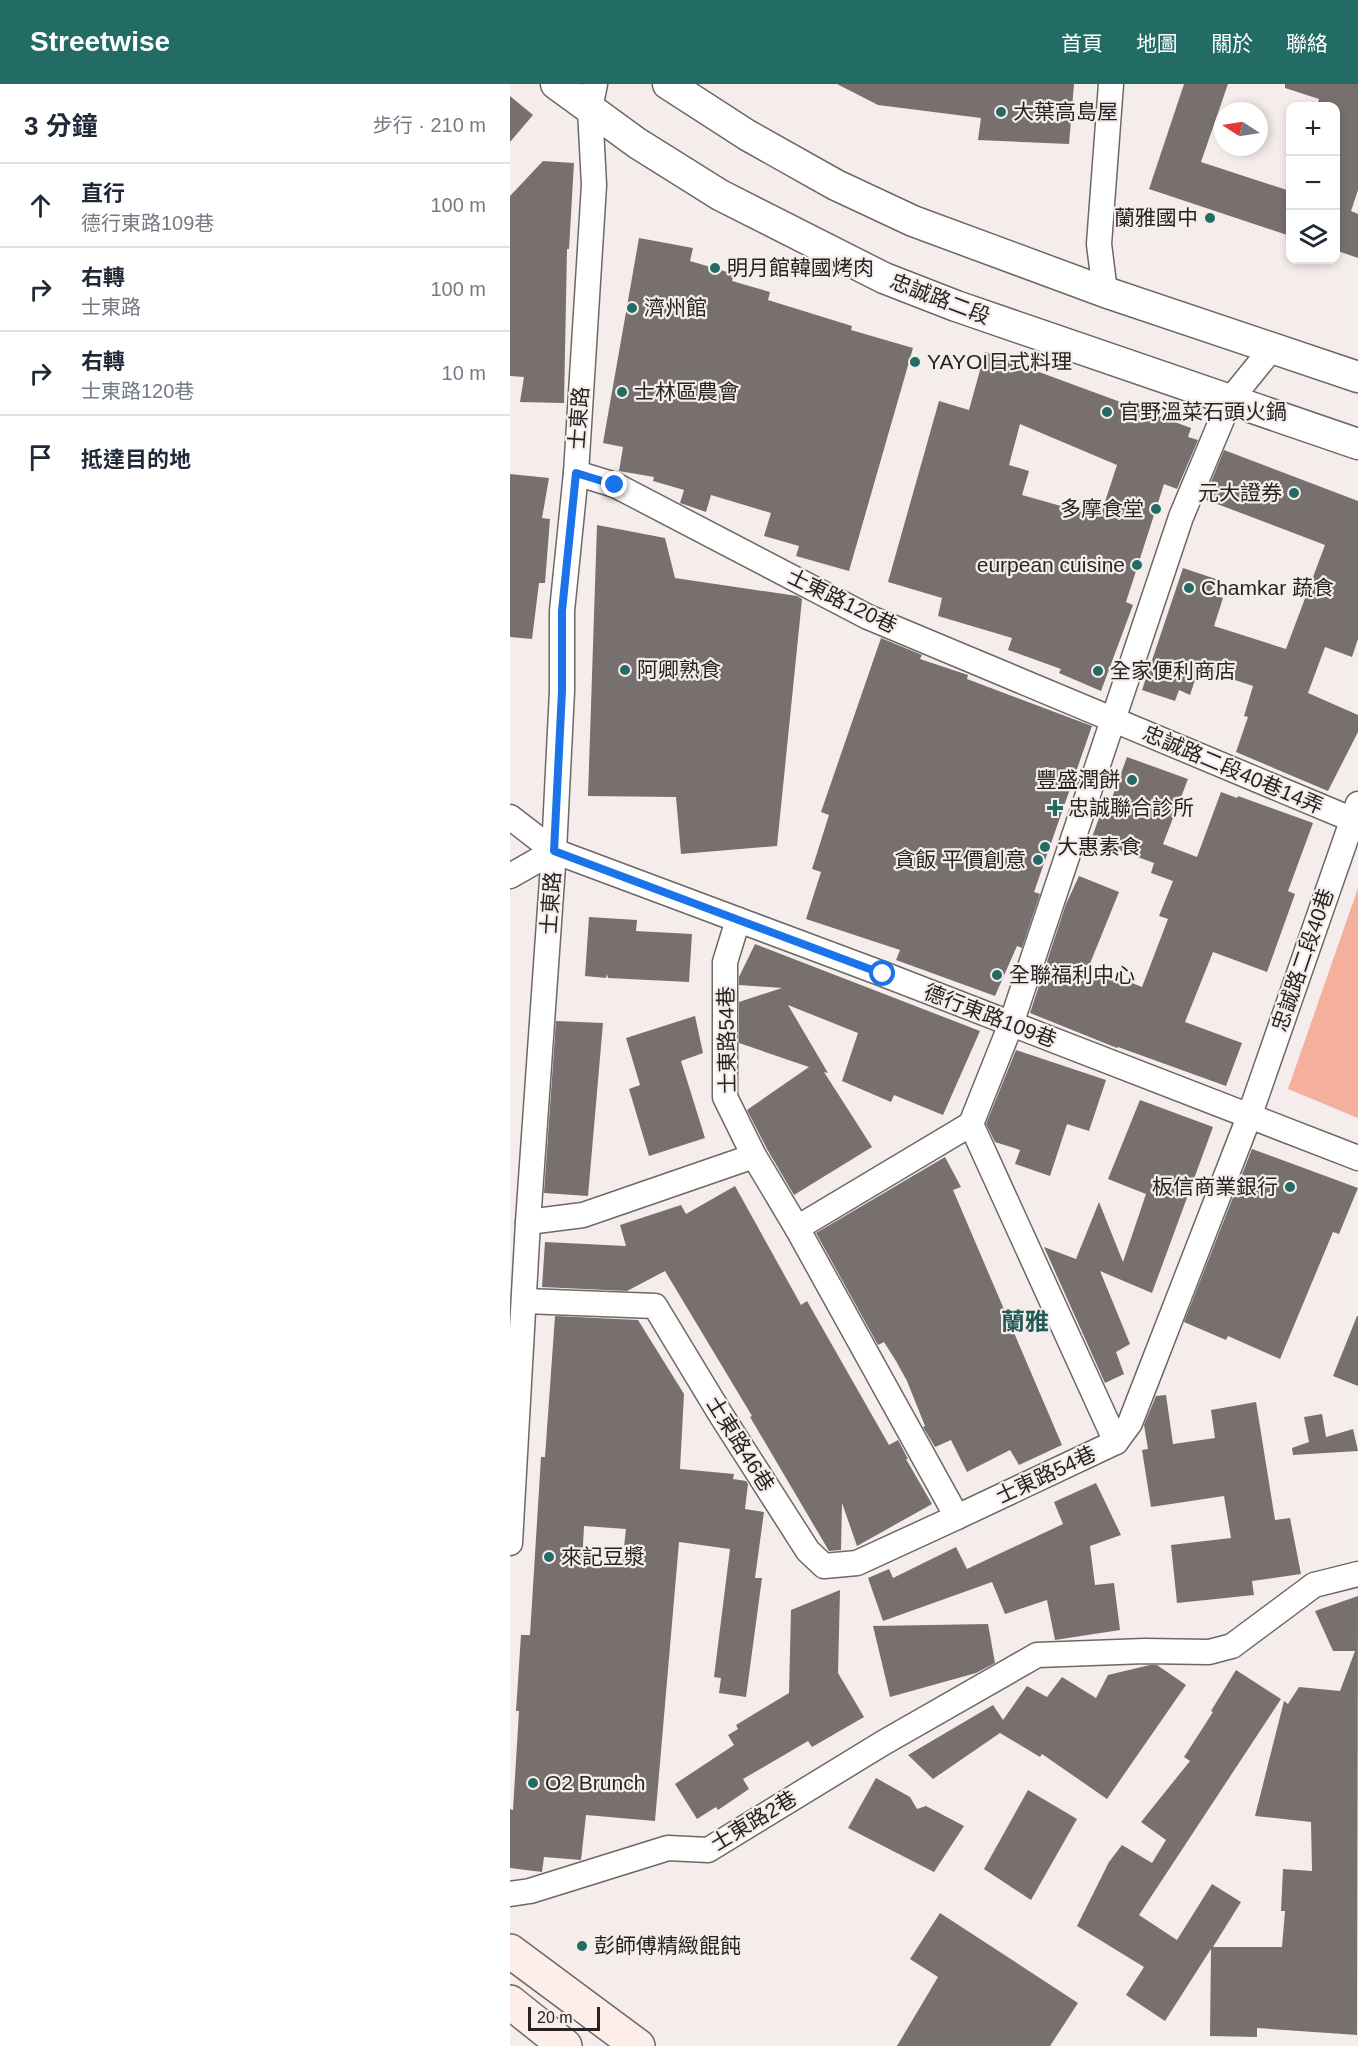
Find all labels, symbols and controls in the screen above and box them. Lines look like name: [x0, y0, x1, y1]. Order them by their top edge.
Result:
text: Streetwise: [30, 26, 170, 57]
text: 首頁: [1061, 32, 1103, 55]
text: 地圖: [1136, 32, 1178, 55]
text: 關於: [1211, 32, 1253, 55]
text: 聯絡: [1286, 32, 1328, 55]
place label: 大葉高島屋: [1013, 100, 1118, 123]
north arrow: [1214, 102, 1268, 156]
map controls: [1286, 102, 1340, 264]
button: +: [1286, 102, 1340, 156]
marker: 大葉高島屋: [994, 105, 1008, 119]
text: 3 分鐘: [24, 111, 98, 141]
text: 步行 · 210 m: [373, 114, 486, 136]
button: −: [1286, 156, 1340, 210]
text: 直行: [81, 181, 125, 206]
icon: ahead: [24, 189, 57, 222]
text: 100 m: [430, 194, 486, 216]
place label: 蘭雅國中: [1114, 206, 1198, 229]
button: layers: [1286, 210, 1340, 264]
marker: 蘭雅國中: [1203, 211, 1217, 225]
text: 德行東路109巷: [81, 212, 214, 234]
place label: 明月館韓國烤肉: [727, 256, 874, 279]
marker: 明月館韓國烤肉: [708, 261, 722, 275]
text: 右轉: [81, 265, 125, 290]
street label: 忠誠路二段: [887, 269, 993, 328]
icon: right: [24, 273, 57, 306]
text: 100 m: [430, 278, 486, 300]
text: 士東路: [81, 296, 141, 318]
place label: 濟州館: [644, 296, 707, 319]
marker: 濟州館: [625, 301, 639, 315]
text: 右轉: [81, 349, 125, 374]
place label: YAYOI日式料理: [927, 350, 1072, 373]
marker: YAYOI日式料理: [908, 355, 922, 369]
icon: right: [24, 357, 57, 390]
text: 10 m: [442, 362, 486, 384]
text: 士東路120巷: [81, 380, 194, 402]
place label: 士林區農會: [634, 380, 739, 403]
marker: 士林區農會: [615, 385, 629, 399]
street label: 士東路: [565, 386, 592, 450]
place label: 官野溫菜石頭火鍋: [1119, 400, 1287, 423]
marker: 官野溫菜石頭火鍋: [1100, 405, 1114, 419]
icon: arrive: [24, 441, 57, 474]
text: 抵達目的地: [81, 447, 191, 472]
route end: [601, 471, 627, 497]
place label: 元大證券: [1198, 481, 1282, 504]
marker: 元大證券: [1287, 486, 1301, 500]
place label: 多摩食堂: [1060, 497, 1144, 520]
marker: 多摩食堂: [1149, 502, 1163, 516]
place label: eurpean cuisine: [977, 553, 1125, 576]
marker: eurpean cuisine: [1130, 558, 1144, 572]
street label: 士東路120巷: [784, 564, 901, 637]
place label: Chamkar 蔬食: [1201, 576, 1334, 599]
marker: Chamkar 蔬食: [1182, 581, 1196, 595]
place label: 阿卿熟食: [637, 658, 721, 681]
place label: 全家便利商店: [1110, 659, 1236, 682]
marker: 阿卿熟食: [618, 663, 632, 677]
marker: 全家便利商店: [1091, 664, 1105, 678]
street label: 忠誠路二段40巷14弄: [1140, 721, 1327, 818]
place label: 豐盛潤餅: [1036, 768, 1120, 791]
marker: 豐盛潤餅: [1125, 773, 1139, 787]
place label: 忠誠聯合診所: [1068, 796, 1194, 819]
marker: 忠誠聯合診所: [1046, 799, 1064, 817]
place label: 大惠素食: [1057, 835, 1141, 858]
marker: 大惠素食: [1038, 840, 1052, 854]
place label: 貪飯 平價創意: [894, 848, 1026, 871]
marker: 貪飯 平價創意: [1031, 853, 1045, 867]
street label: 士東路: [537, 871, 564, 935]
street label: 忠誠路二段40巷: [1267, 885, 1338, 1034]
route start: [869, 960, 895, 986]
place label: 全聯福利中心: [1009, 963, 1135, 986]
marker: 全聯福利中心: [990, 968, 1004, 982]
street label: 德行東路109巷: [921, 980, 1060, 1051]
street label: 士東路54巷: [714, 986, 739, 1094]
place label: 板信商業銀行: [1152, 1175, 1278, 1198]
marker: 板信商業銀行: [1283, 1180, 1297, 1194]
district label: 蘭雅: [1001, 1308, 1049, 1335]
street label: 士東路46巷: [702, 1392, 779, 1495]
street label: 士東路54巷: [992, 1441, 1099, 1508]
place label: 來記豆漿: [561, 1545, 645, 1568]
marker: 來記豆漿: [542, 1550, 556, 1564]
place label: O2 Brunch: [545, 1771, 645, 1794]
marker: O2 Brunch: [526, 1776, 540, 1790]
street label: 士東路2巷: [707, 1786, 801, 1855]
place label: 彭師傅精緻餛飩: [594, 1934, 741, 1957]
marker: 彭師傅精緻餛飩: [575, 1939, 589, 1953]
scale bar: [528, 2004, 600, 2032]
text: 20 m: [537, 2009, 573, 2026]

